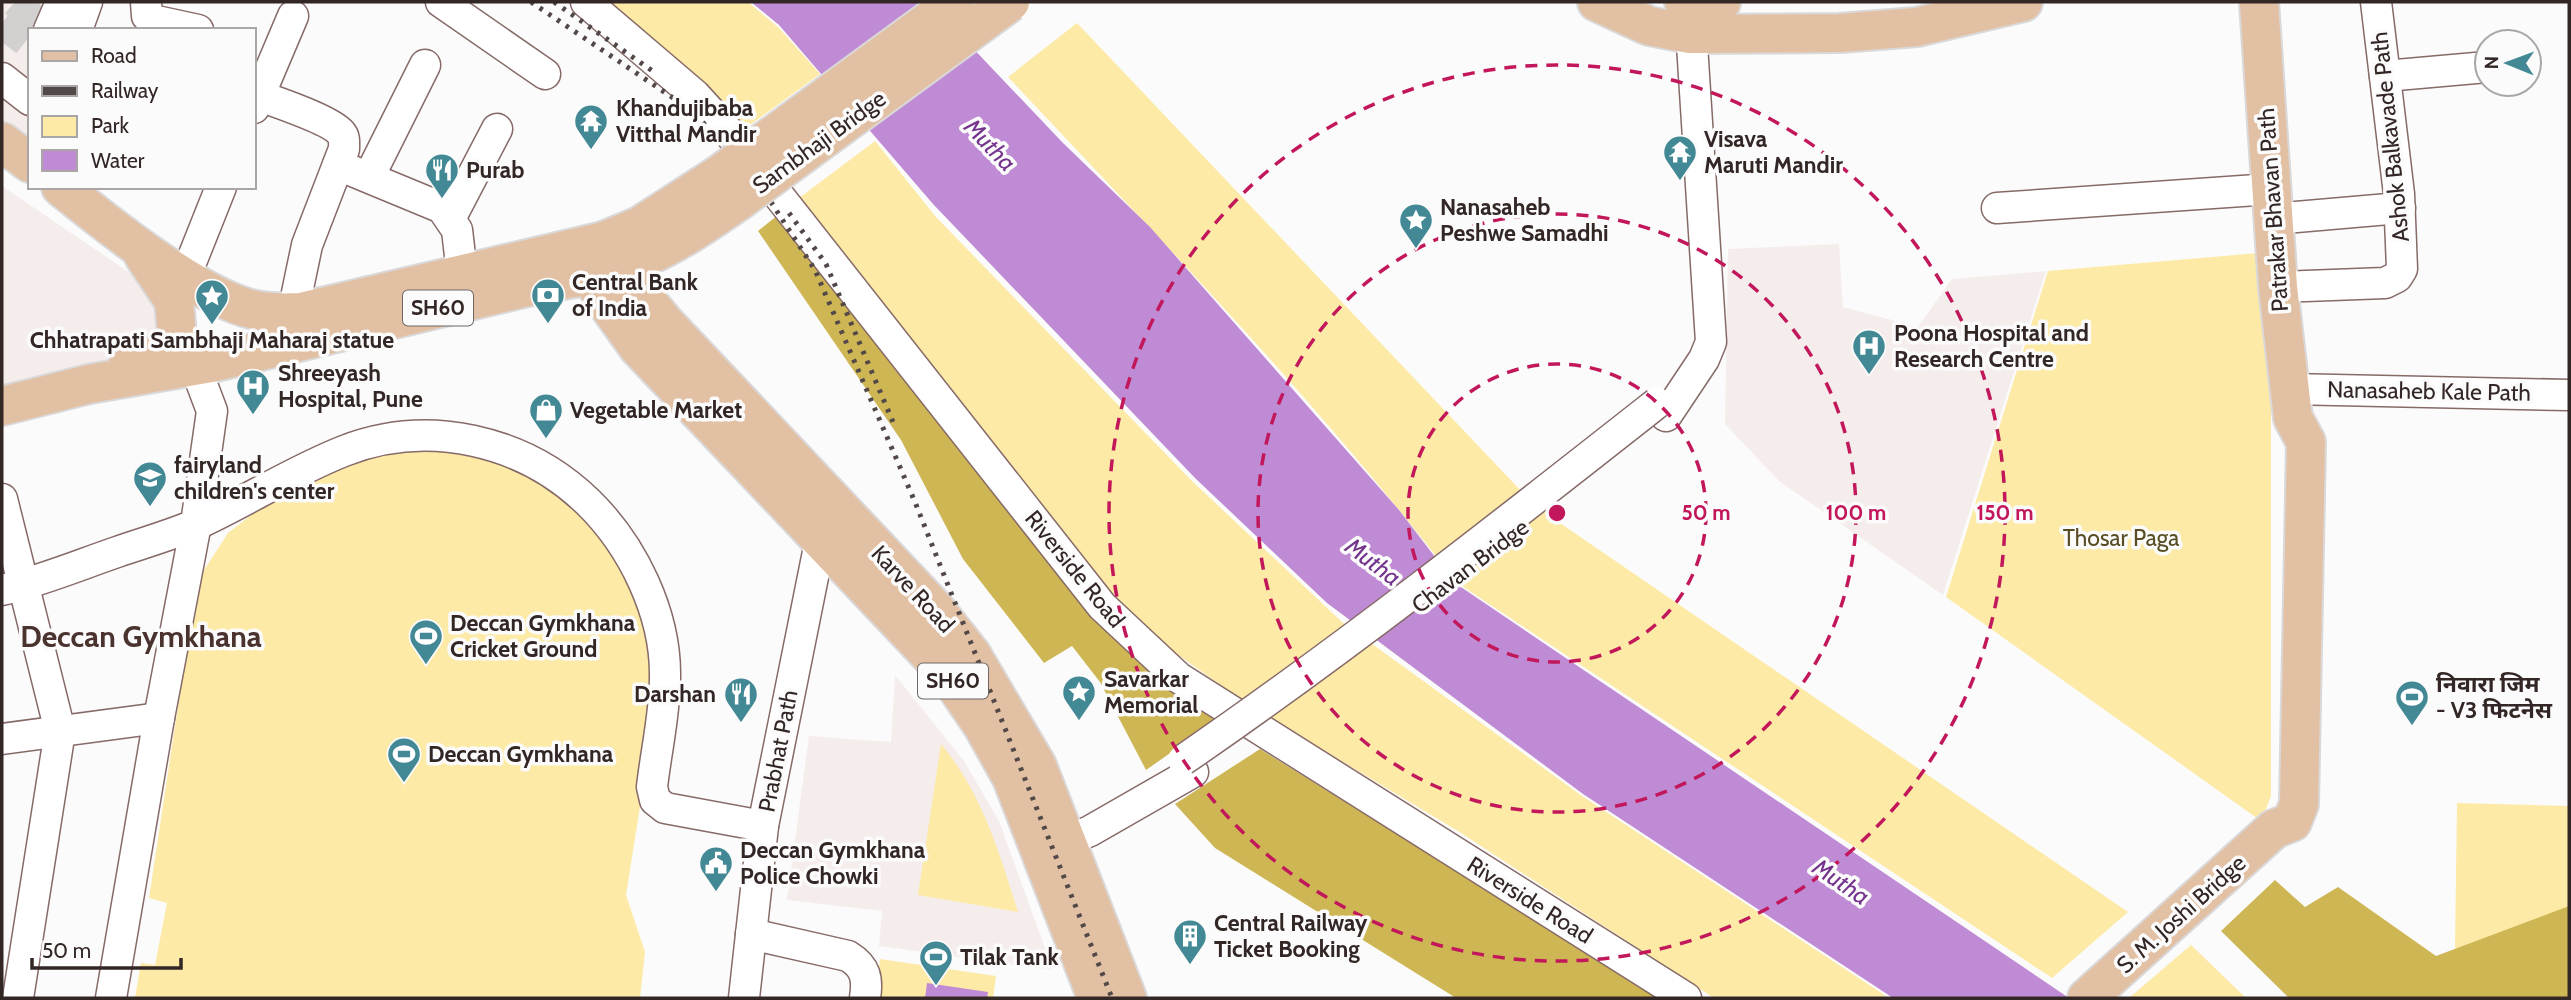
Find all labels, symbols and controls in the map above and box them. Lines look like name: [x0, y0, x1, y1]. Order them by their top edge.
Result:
legend: [28, 28, 256, 189]
north arrow: [2473, 28, 2543, 98]
street label: Ashok Balkavade Path: [2365, 31, 2415, 243]
text: Road: [91, 43, 137, 68]
text: N: [2480, 56, 2503, 70]
text: Railway: [91, 78, 159, 103]
street label: Sambhaji Bridge: [747, 84, 891, 200]
place label: Khandujibaba Vitthal Mandir: [616, 94, 757, 148]
temple icon: Khandujibaba Vitthal Mandir: [572, 102, 610, 151]
street label: Patrakar Bhavan Path: [2252, 107, 2294, 313]
water label: Mutha: [958, 112, 1022, 177]
text: Park: [91, 113, 129, 138]
place label: Visava Maruti Mandir: [1704, 125, 1843, 179]
temple icon: Visava Maruti Mandir: [1661, 133, 1699, 182]
text: Water: [91, 148, 145, 173]
restaurant icon: Purab: [423, 151, 461, 200]
place label: Purab: [466, 156, 524, 184]
place label: Nanasaheb Peshwe Samadhi: [1440, 193, 1609, 247]
place icon: Nanasaheb Peshwe Samadhi: [1397, 201, 1435, 250]
place label: Central Bank of India: [572, 268, 699, 322]
bank icon: Central Bank of India: [529, 276, 567, 325]
place icon: Chhatrapati Sambhaji Maharaj statue: [193, 277, 231, 326]
road number: SH60: [403, 290, 473, 326]
place label: Poona Hospital and Research Centre: [1894, 319, 2089, 373]
place label: Chhatrapati Sambhaji Maharaj statue: [30, 326, 394, 354]
hospital icon: Poona Hospital and Research Centre: [1850, 327, 1888, 376]
place label: Shreeyash Hospital, Pune: [278, 359, 423, 413]
hospital icon: Shreeyash Hospital, Pune: [234, 367, 272, 416]
street label: Nanasaheb Kale Path: [2327, 375, 2531, 407]
shop icon: Vegetable Market: [527, 391, 565, 440]
place label: Vegetable Market: [570, 396, 742, 424]
place label: fairyland children's center: [174, 451, 335, 505]
school or university icon: fairyland children's center: [131, 459, 169, 508]
text: 50 m: [1681, 500, 1731, 525]
text: 100 m: [1826, 500, 1886, 525]
text: 150 m: [1977, 500, 2033, 525]
centre of rings: [1545, 501, 1569, 525]
street label: Riverside Road: [1019, 505, 1131, 633]
street label: Chavan Bridge: [1406, 513, 1534, 619]
park label: Thosar Paga: [2063, 524, 2179, 552]
water label: Mutha: [1339, 531, 1407, 592]
street label: Karve Road: [865, 539, 961, 639]
place label: Deccan Gymkhana Cricket Ground: [450, 609, 636, 663]
sports icon: Deccan Gymkhana Cricket Ground: [407, 617, 445, 666]
district label: Deccan Gymkhana: [20, 618, 262, 655]
road number: SH60: [918, 664, 988, 698]
place label: Savarkar Memorial: [1104, 665, 1198, 719]
place label: निवारा जिम - V3 फिटनेस: [2436, 670, 2553, 724]
place icon: Savarkar Memorial: [1060, 673, 1098, 722]
restaurant icon: Darshan: [722, 675, 760, 724]
sports icon: निवारा जिम - V3 फिटनेस: [2393, 678, 2431, 727]
place label: Darshan: [634, 680, 716, 708]
street label: Prabhat Path: [752, 687, 804, 815]
sports icon: Deccan Gymkhana: [385, 735, 423, 784]
place label: Deccan Gymkhana: [428, 740, 614, 768]
place label: Deccan Gymkhana Police Chowki: [740, 836, 926, 890]
public building icon: Deccan Gymkhana Police Chowki: [697, 844, 735, 893]
street label: S. M. Joshi Bridge: [2111, 849, 2251, 979]
street label: Riverside Road: [1462, 850, 1598, 950]
water label: Mutha: [1807, 852, 1875, 911]
place label: Central Railway Ticket Booking: [1214, 909, 1368, 963]
building icon: Central Railway Ticket Booking: [1171, 917, 1209, 966]
scale bar: [32, 926, 180, 970]
text: 50 m: [42, 938, 91, 963]
sports icon: Tilak Tank: [917, 938, 955, 987]
place label: Tilak Tank: [960, 943, 1060, 971]

